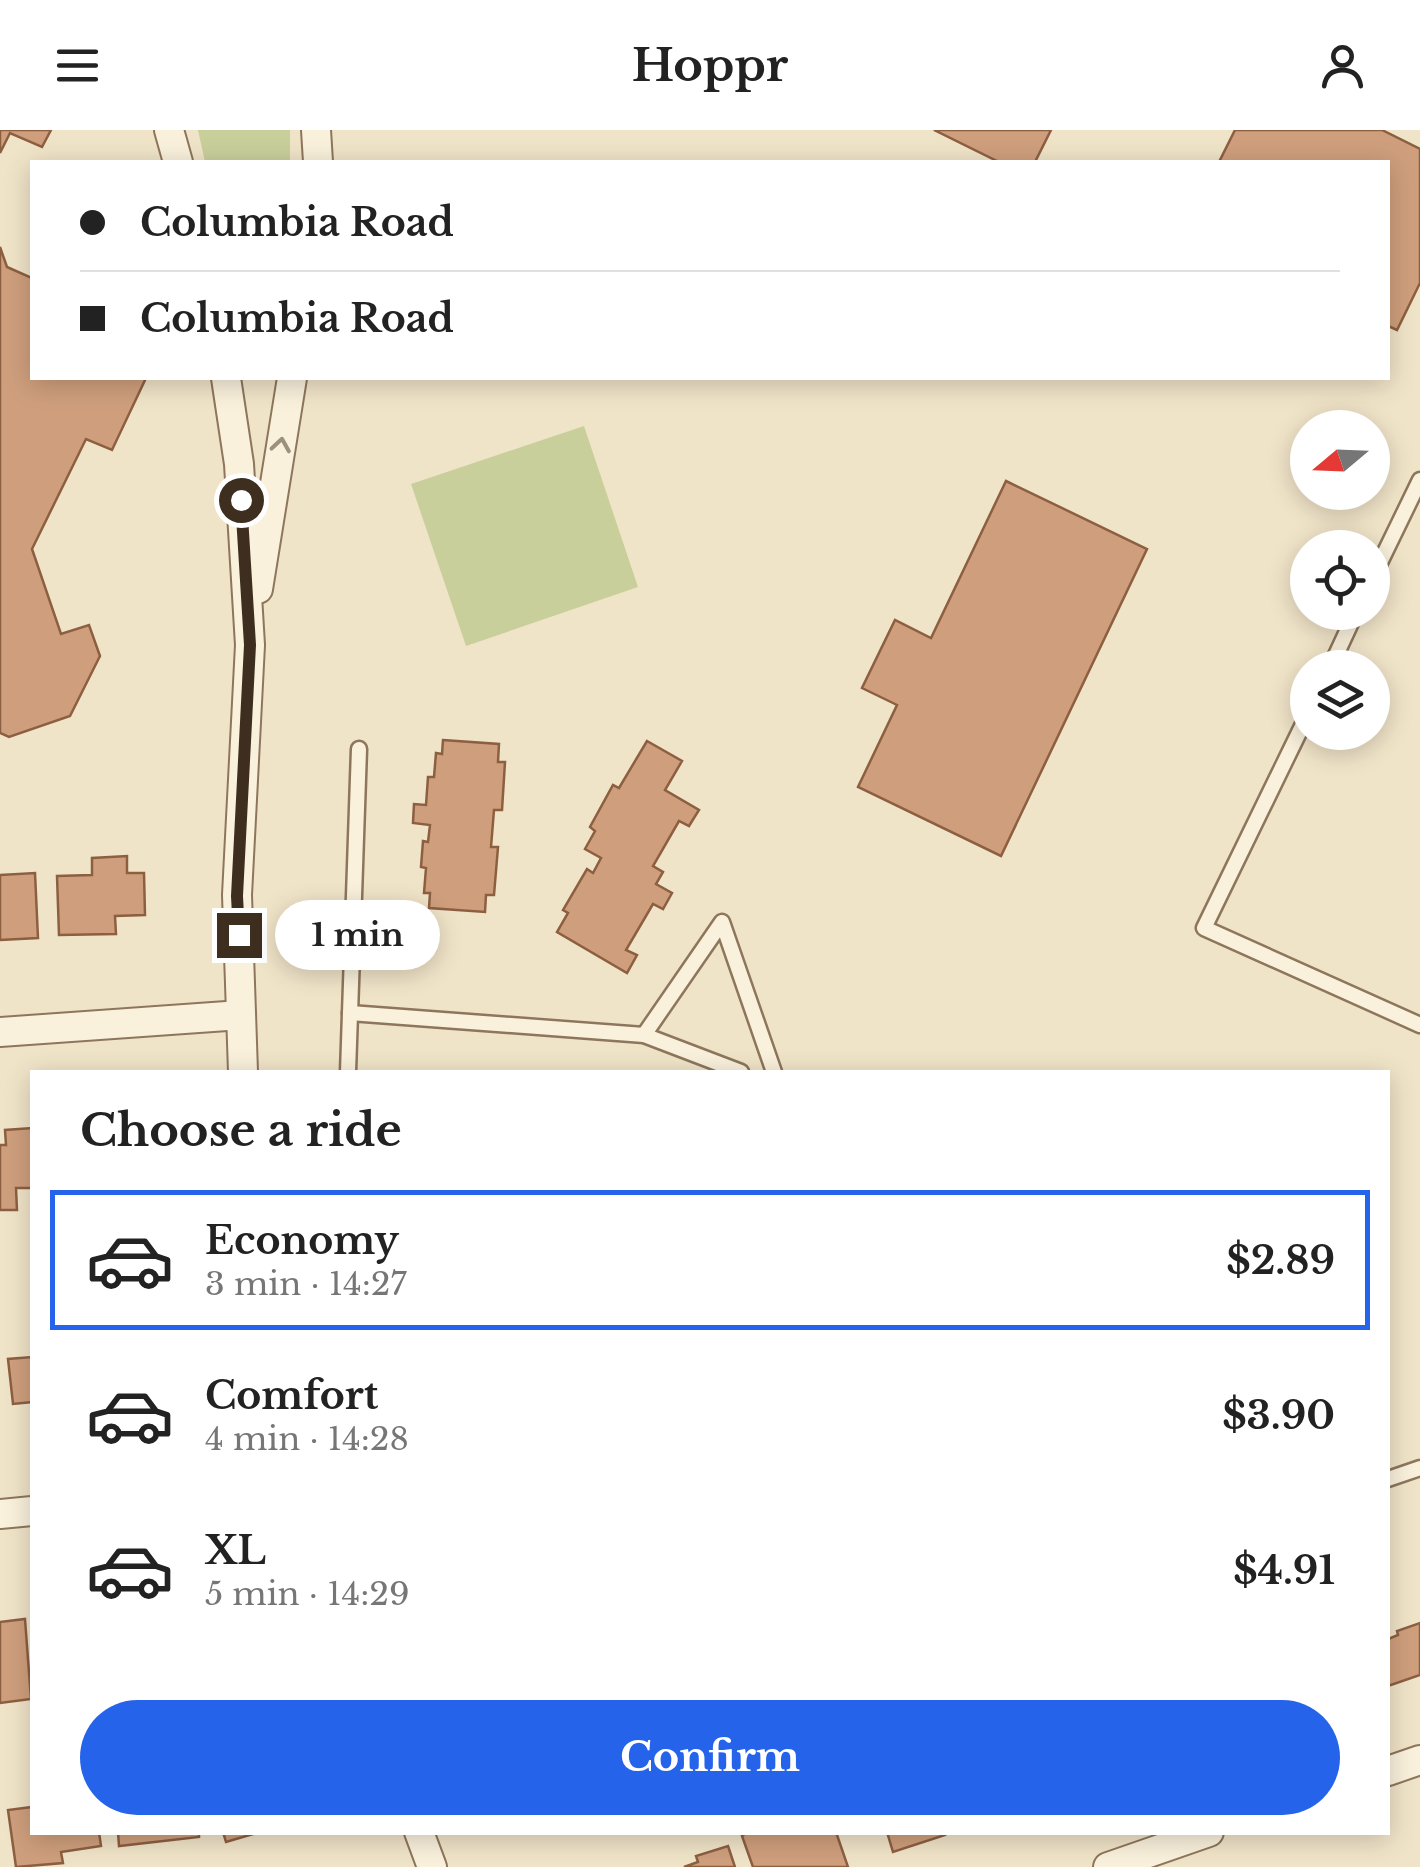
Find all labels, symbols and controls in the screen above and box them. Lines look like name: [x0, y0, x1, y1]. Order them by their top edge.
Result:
text: Hoppr: [632, 37, 788, 93]
icon: menu: [50, 38, 105, 93]
icon: person: [1315, 38, 1370, 93]
text: Columbia Road: [140, 199, 454, 246]
text: Columbia Road: [140, 295, 454, 342]
north arrow: [1290, 410, 1390, 510]
map controls: [1290, 410, 1390, 750]
one-way arrow: [270, 436, 291, 453]
route start: [219, 478, 264, 523]
button: locate: [1290, 530, 1390, 630]
button: layers: [1290, 650, 1390, 750]
callout: 1 min: [274, 900, 439, 970]
route end: [217, 913, 262, 958]
text: 1 min: [311, 915, 404, 955]
text: Choose a ride: [80, 1102, 402, 1158]
icon: car: [85, 1215, 175, 1305]
text: Economy: [205, 1217, 399, 1264]
text: $2.89: [1226, 1237, 1335, 1284]
text: 3 min · 14:27: [205, 1264, 407, 1304]
icon: car: [85, 1370, 175, 1460]
text: Comfort: [205, 1372, 378, 1419]
text: $3.90: [1222, 1392, 1335, 1439]
text: 4 min · 14:28: [205, 1419, 409, 1459]
icon: car: [85, 1525, 175, 1615]
text: XL: [205, 1527, 266, 1574]
text: $4.91: [1233, 1547, 1335, 1594]
text: 5 min · 14:29: [205, 1574, 410, 1614]
button: Confirm: [80, 1700, 1340, 1815]

